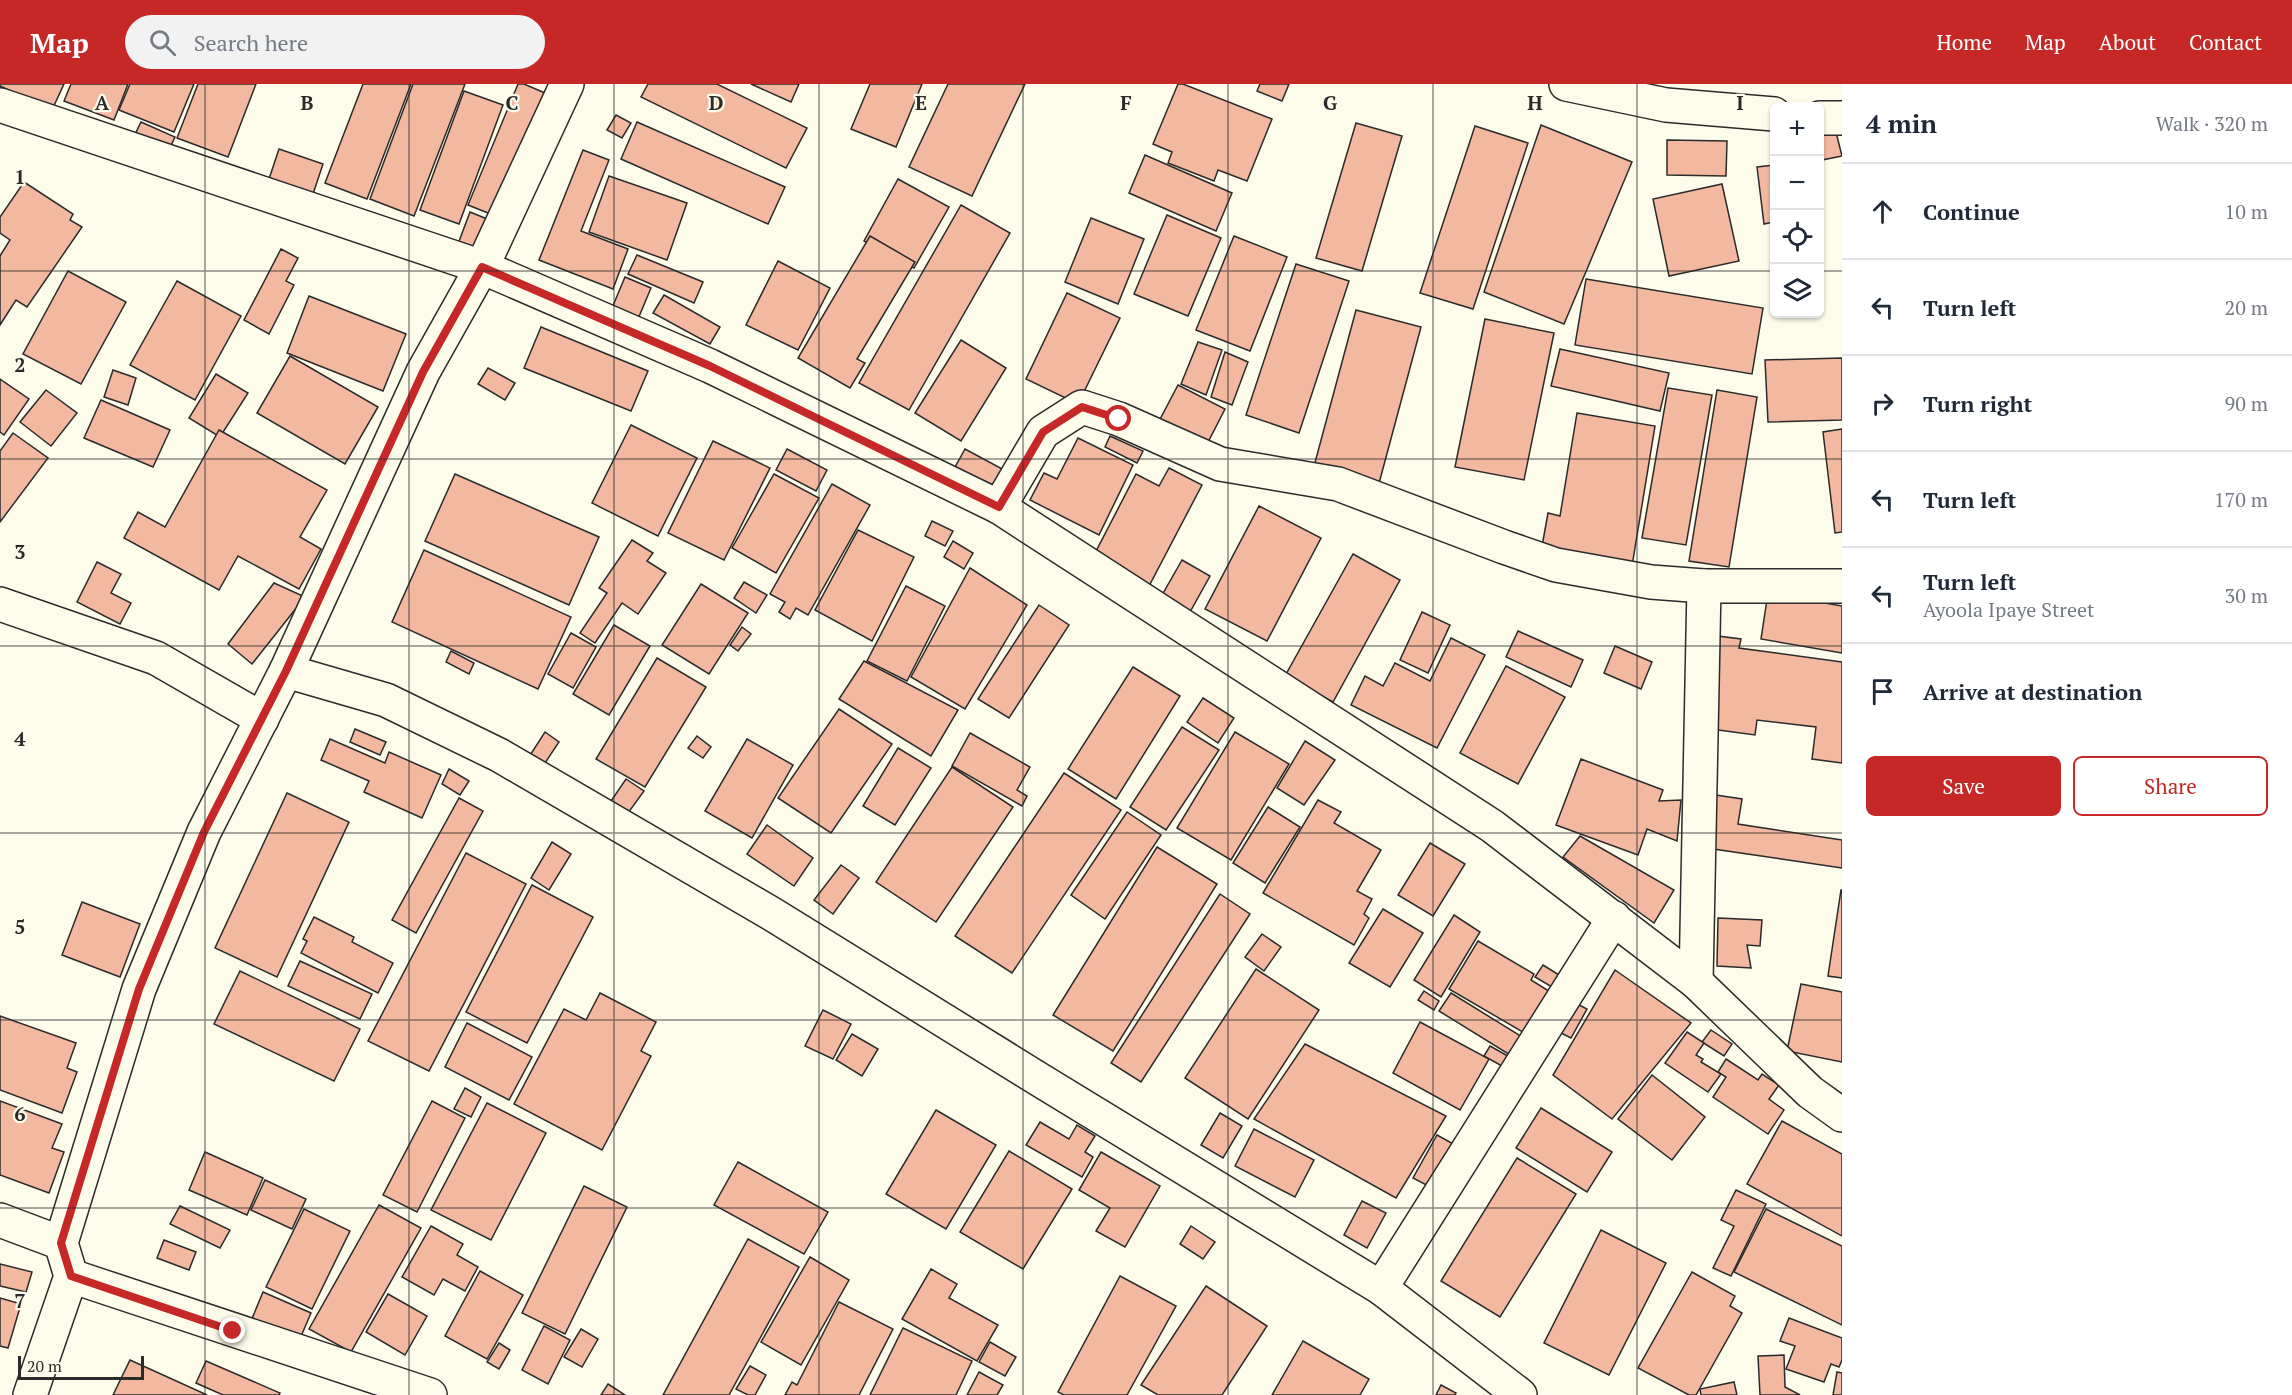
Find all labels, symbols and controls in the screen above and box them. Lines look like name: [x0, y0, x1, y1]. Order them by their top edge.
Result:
search box: [125, 15, 545, 69]
text: Map: [30, 24, 89, 61]
icon: search: [146, 26, 179, 59]
text: Search here: [194, 28, 308, 57]
text: Home: [1936, 28, 1992, 56]
text: Map: [2025, 28, 2066, 56]
text: About: [2099, 28, 2156, 56]
text: Contact: [2189, 28, 2262, 56]
text: A: [95, 89, 110, 116]
text: B: [301, 89, 314, 116]
text: C: [505, 89, 519, 116]
text: D: [709, 89, 723, 116]
text: E: [915, 89, 927, 116]
text: F: [1120, 89, 1132, 116]
text: G: [1323, 89, 1337, 116]
text: H: [1527, 89, 1543, 116]
text: I: [1736, 89, 1744, 116]
map controls: [1770, 102, 1824, 318]
button: +: [1770, 102, 1824, 156]
text: 4 min: [1866, 106, 1937, 140]
text: Walk · 320 m: [2156, 110, 2268, 137]
button: −: [1770, 156, 1824, 210]
text: 1: [14, 163, 26, 190]
icon: ahead: [1866, 195, 1899, 228]
text: Continue: [1923, 197, 2020, 226]
text: 10 m: [2225, 198, 2268, 225]
button: locate: [1770, 210, 1824, 264]
button: layers: [1770, 264, 1824, 318]
icon: left: [1866, 291, 1899, 324]
text: Turn left: [1923, 293, 2016, 322]
text: 20 m: [2225, 294, 2268, 321]
text: 2: [14, 351, 26, 378]
icon: right: [1866, 387, 1899, 420]
text: Turn right: [1923, 389, 2032, 418]
text: 90 m: [2225, 390, 2268, 417]
route start: [1105, 405, 1131, 431]
icon: left: [1866, 483, 1899, 516]
text: Turn left: [1923, 485, 2016, 514]
text: 170 m: [2214, 486, 2268, 513]
text: 3: [14, 538, 26, 565]
text: Turn left: [1923, 567, 2016, 596]
icon: left: [1866, 579, 1899, 612]
text: 30 m: [2225, 582, 2268, 609]
text: Ayoola Ipaye Street: [1923, 596, 2095, 623]
icon: arrive: [1866, 675, 1899, 708]
text: Arrive at destination: [1923, 677, 2142, 706]
text: 4: [14, 725, 26, 752]
button: Save: [1866, 756, 2061, 816]
button: Share: [2073, 756, 2268, 816]
text: 5: [14, 913, 26, 940]
text: 6: [14, 1100, 26, 1127]
text: 7: [14, 1287, 26, 1314]
route end: [219, 1317, 245, 1343]
scale bar: [18, 1353, 144, 1380]
text: 20 m: [27, 1355, 62, 1377]

